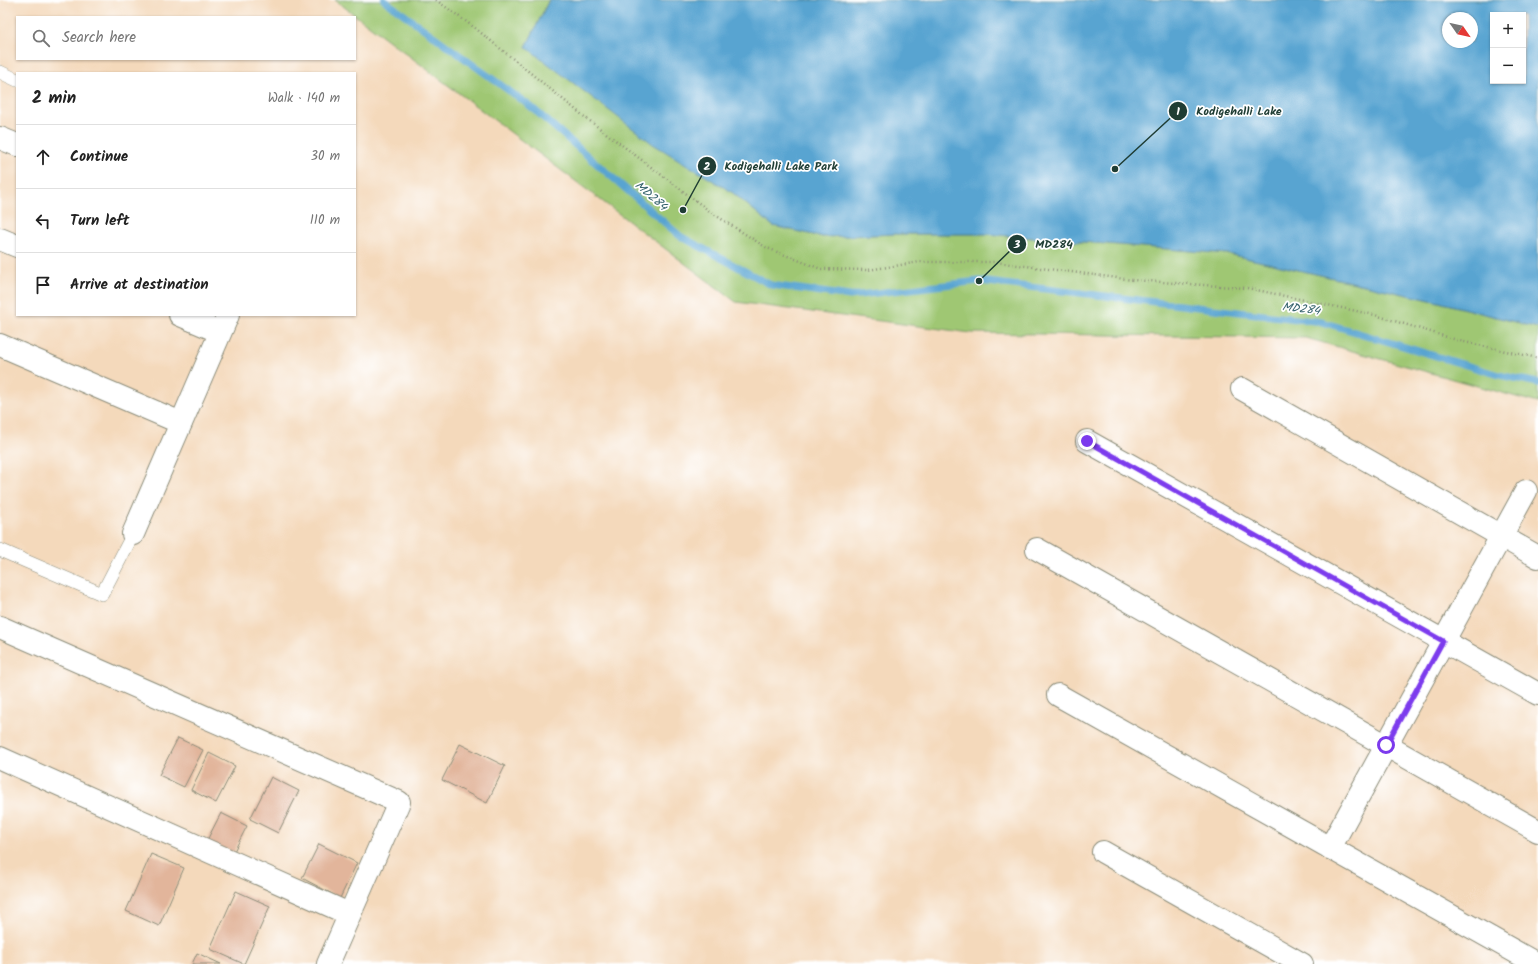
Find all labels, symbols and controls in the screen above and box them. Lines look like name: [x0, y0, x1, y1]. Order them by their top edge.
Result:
north arrow: [1442, 12, 1478, 48]
map controls: [1490, 12, 1526, 84]
button: +: [1490, 12, 1526, 48]
search box: [16, 16, 356, 60]
text: Search here: [62, 26, 136, 50]
icon: search: [30, 27, 52, 49]
button: −: [1490, 48, 1526, 84]
text: 2 min: [32, 85, 76, 112]
text: Walk · 140 m: [268, 88, 340, 109]
callout: Kodigehalli Lake: [1168, 99, 1290, 123]
text: 1: [1176, 102, 1180, 121]
text: Kodigehalli Lake: [1196, 102, 1282, 121]
text: Continue: [70, 145, 128, 169]
icon: ahead: [32, 146, 54, 168]
text: 30 m: [311, 146, 340, 167]
callout: Kodigehalli Lake Park: [697, 154, 846, 178]
text: 2: [704, 157, 711, 176]
text: Kodigehalli Lake Park: [725, 157, 839, 176]
water label: MD284: [630, 176, 673, 217]
text: Turn left: [70, 209, 130, 233]
icon: left: [32, 210, 54, 232]
text: 110 m: [310, 210, 340, 231]
callout: MD284: [1007, 232, 1081, 256]
text: 3: [1013, 235, 1021, 254]
text: MD284: [1035, 235, 1073, 254]
text: Arrive at destination: [70, 273, 209, 297]
icon: arrive: [32, 274, 54, 296]
water label: MD284: [1281, 297, 1322, 321]
route end: [1078, 432, 1096, 450]
route start: [1377, 736, 1395, 754]

